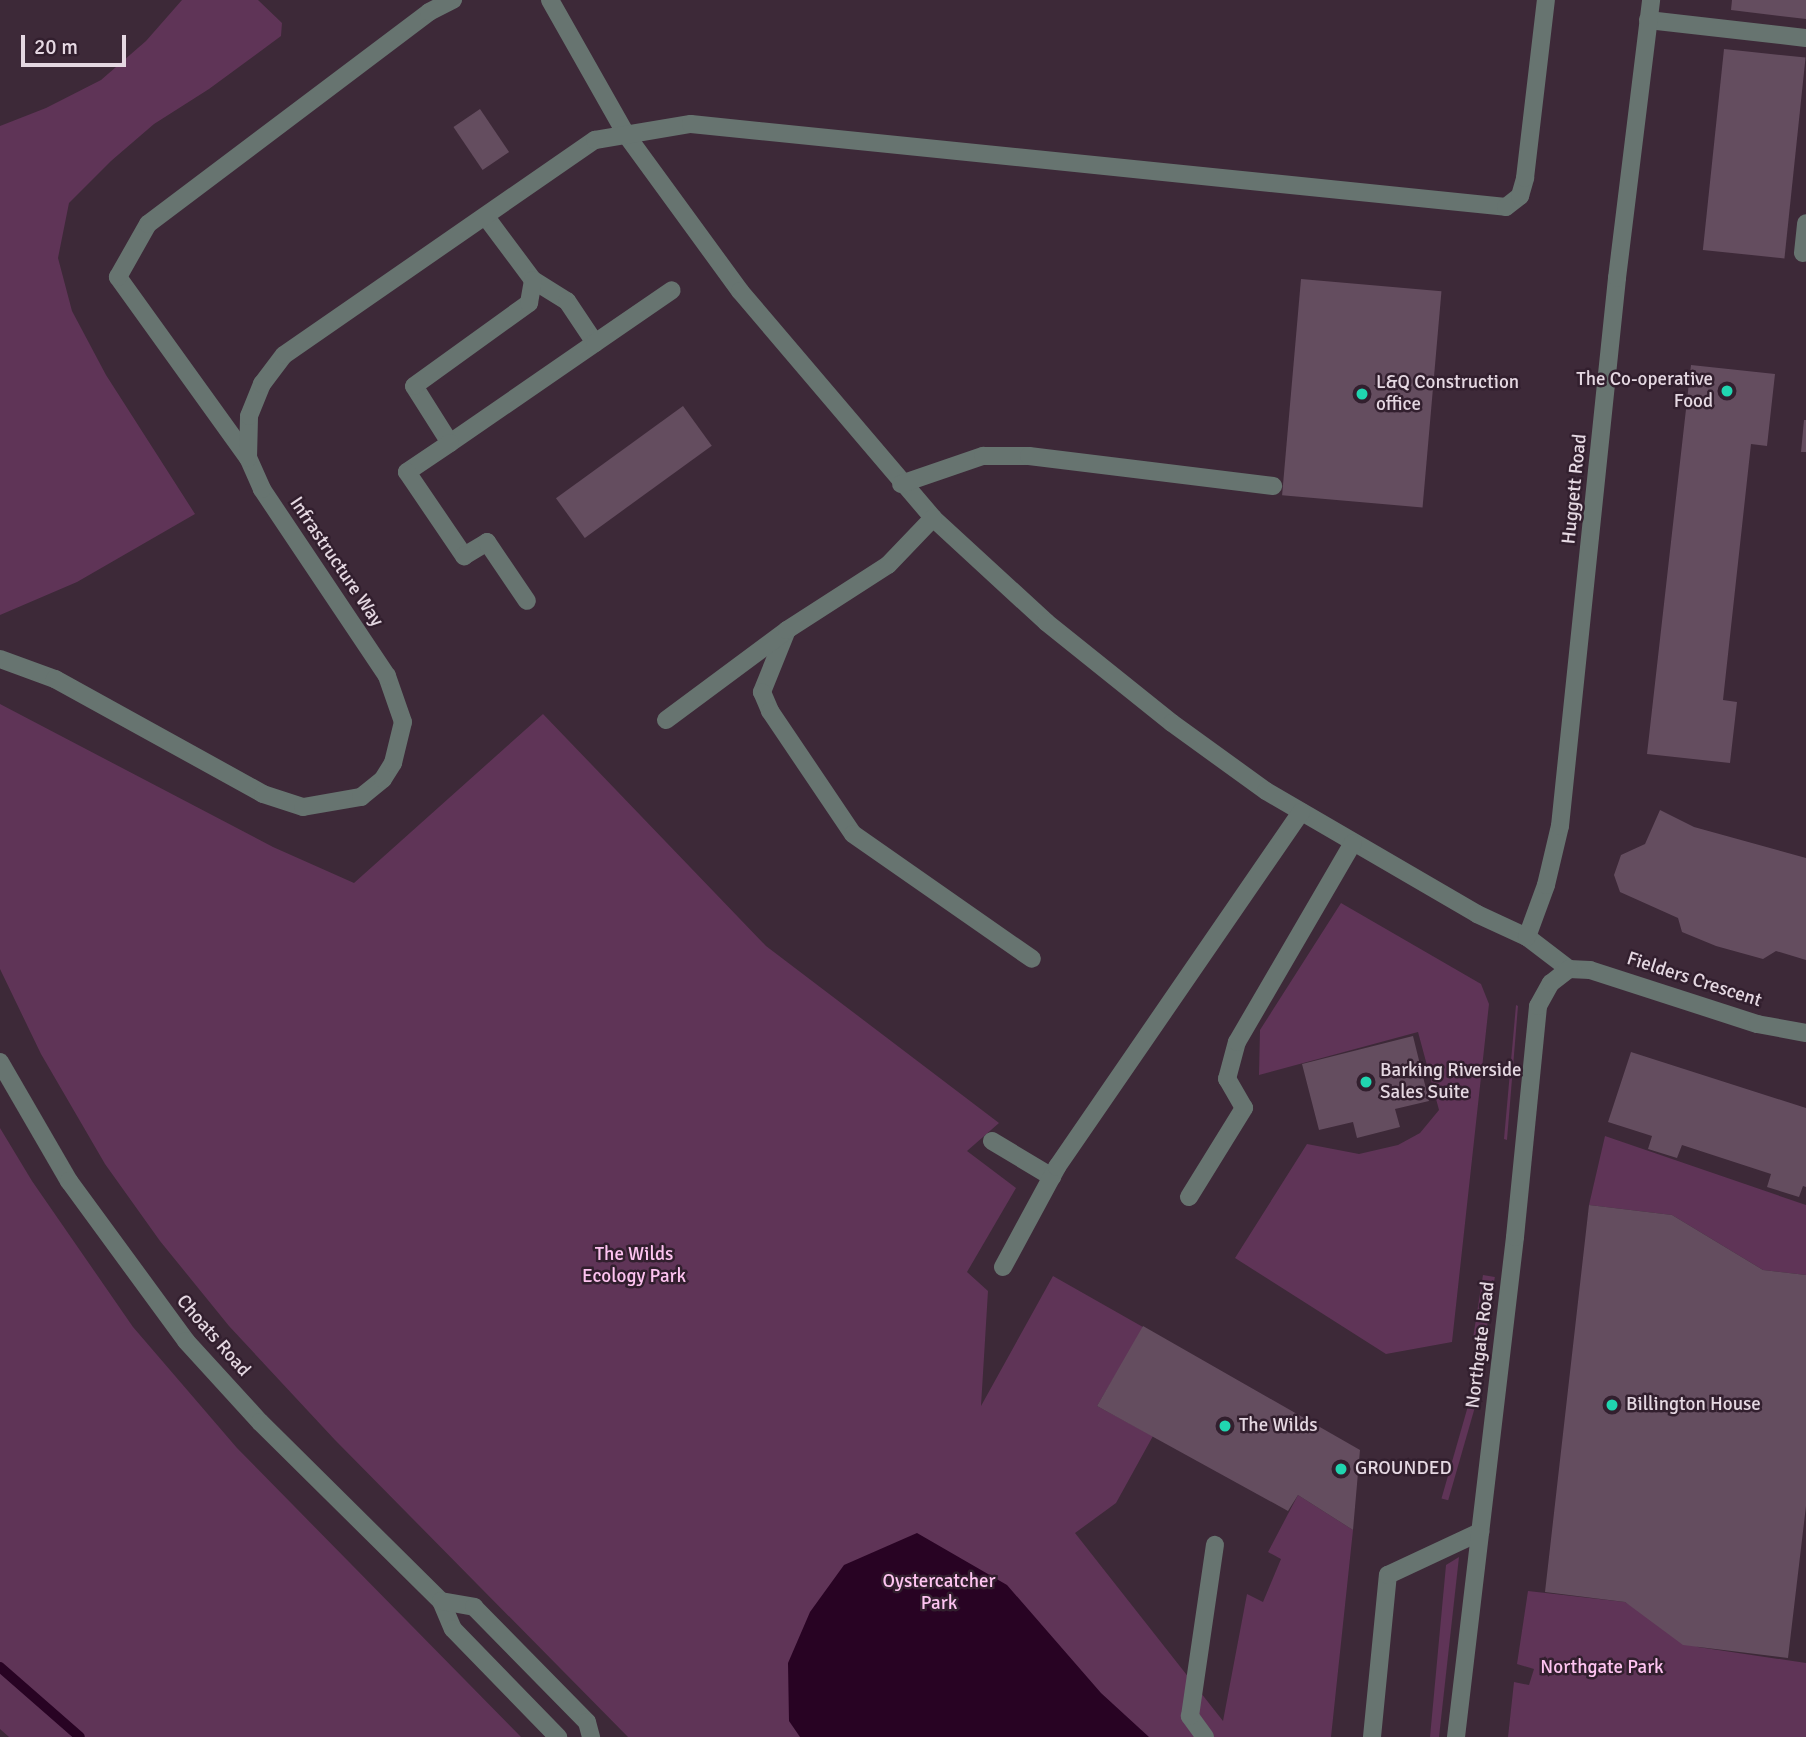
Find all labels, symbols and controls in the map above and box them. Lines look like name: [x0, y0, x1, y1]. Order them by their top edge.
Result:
scale bar: [24, 21, 130, 65]
text: 20 m: [34, 34, 78, 60]
place label: The Co-operative Food: [1576, 369, 1713, 413]
place label: L&Q Construction office: [1376, 372, 1519, 416]
marker: The Co-operative Food: [1719, 383, 1735, 399]
marker: L&Q Construction office: [1354, 386, 1370, 402]
street label: Huggett Road: [1558, 433, 1592, 545]
street label: Infrastructure Way: [284, 493, 388, 631]
street label: Fielders Crescent: [1624, 947, 1764, 1013]
place label: Barking Riverside Sales Suite: [1380, 1060, 1522, 1104]
marker: Barking Riverside Sales Suite: [1358, 1074, 1374, 1090]
park label: The Wilds Ecology Park: [582, 1244, 686, 1288]
street label: Northgate Road: [1462, 1280, 1500, 1410]
street label: Choats Road: [171, 1290, 255, 1382]
place label: Billington House: [1626, 1394, 1761, 1416]
marker: Billington House: [1604, 1397, 1620, 1413]
place label: The Wilds: [1239, 1415, 1318, 1437]
marker: The Wilds: [1217, 1418, 1233, 1434]
place label: GROUNDED: [1355, 1458, 1452, 1480]
marker: GROUNDED: [1333, 1461, 1349, 1477]
park label: Oystercatcher Park: [882, 1571, 996, 1615]
park label: Northgate Park: [1540, 1657, 1664, 1679]

